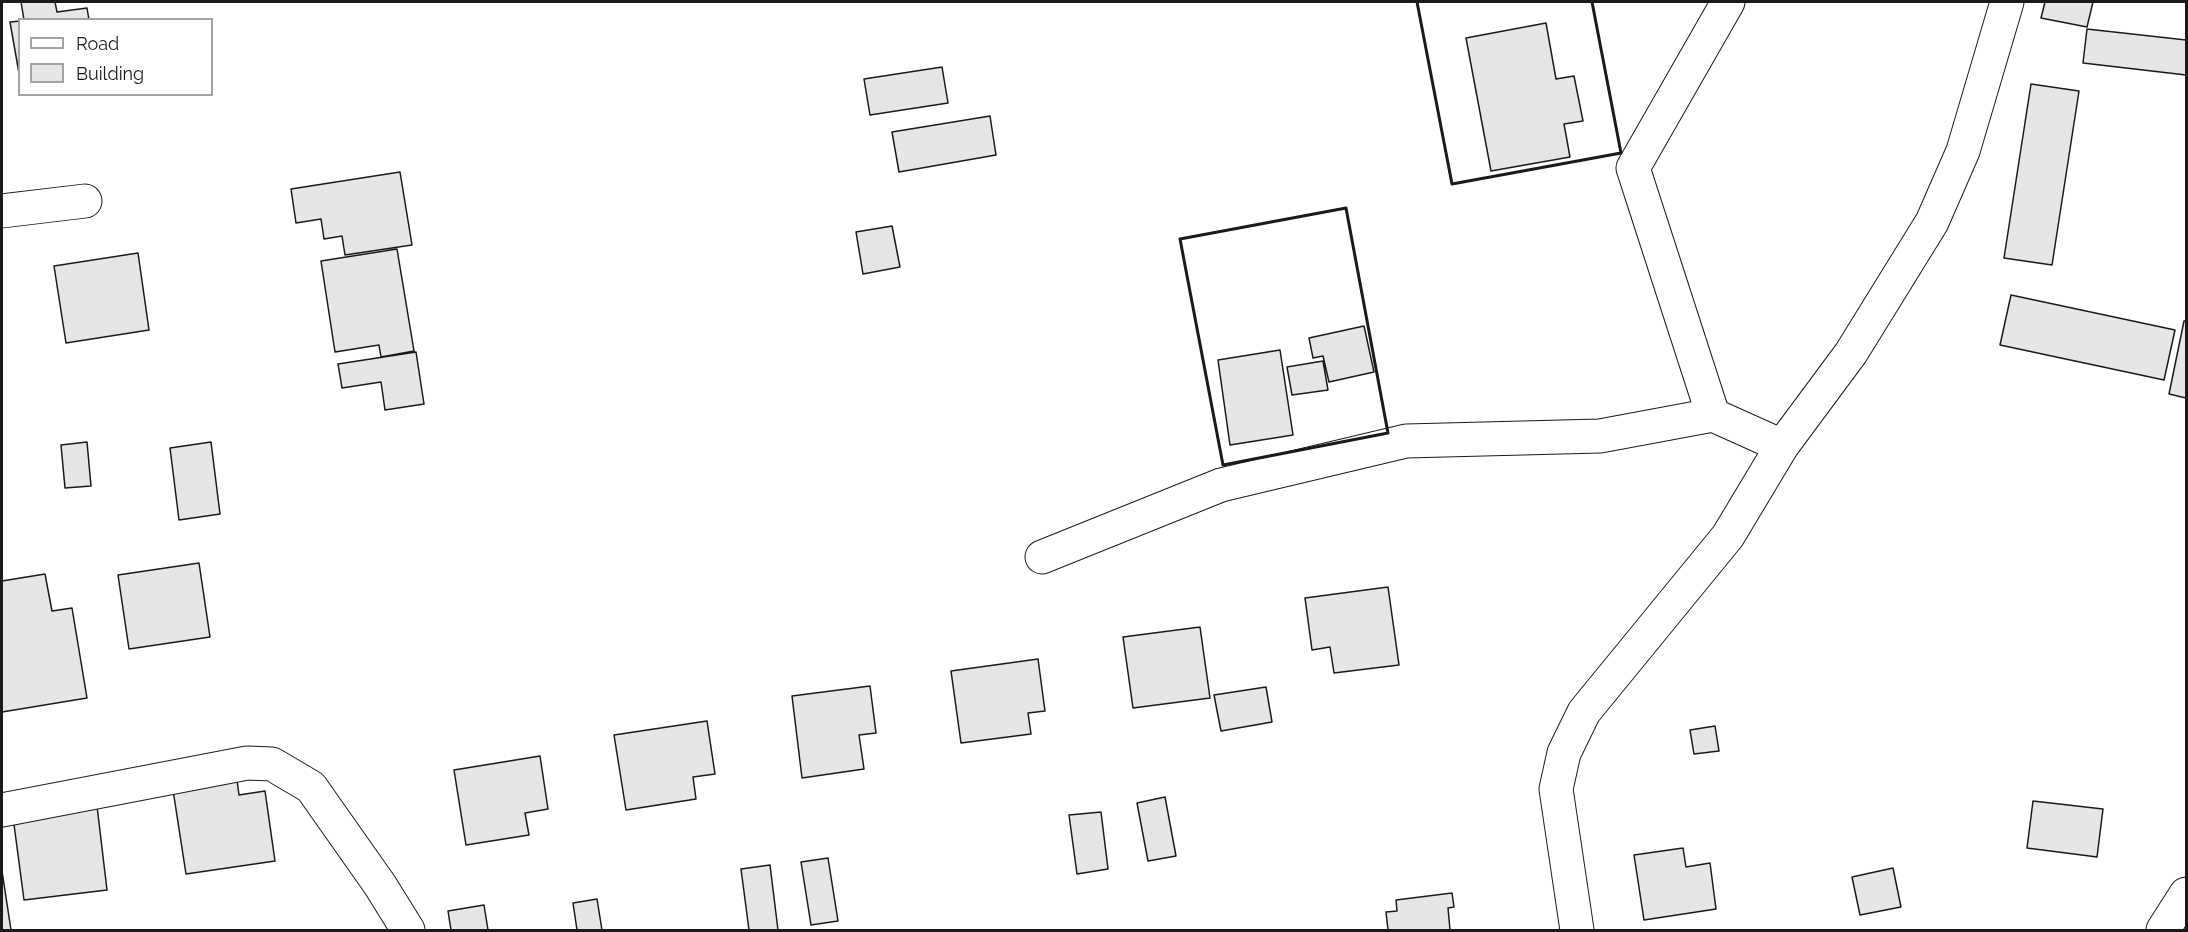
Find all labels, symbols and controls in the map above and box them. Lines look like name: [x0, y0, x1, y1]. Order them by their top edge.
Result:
legend: [18, 18, 213, 96]
text: Road: [76, 33, 119, 54]
text: Building: [76, 63, 144, 84]

